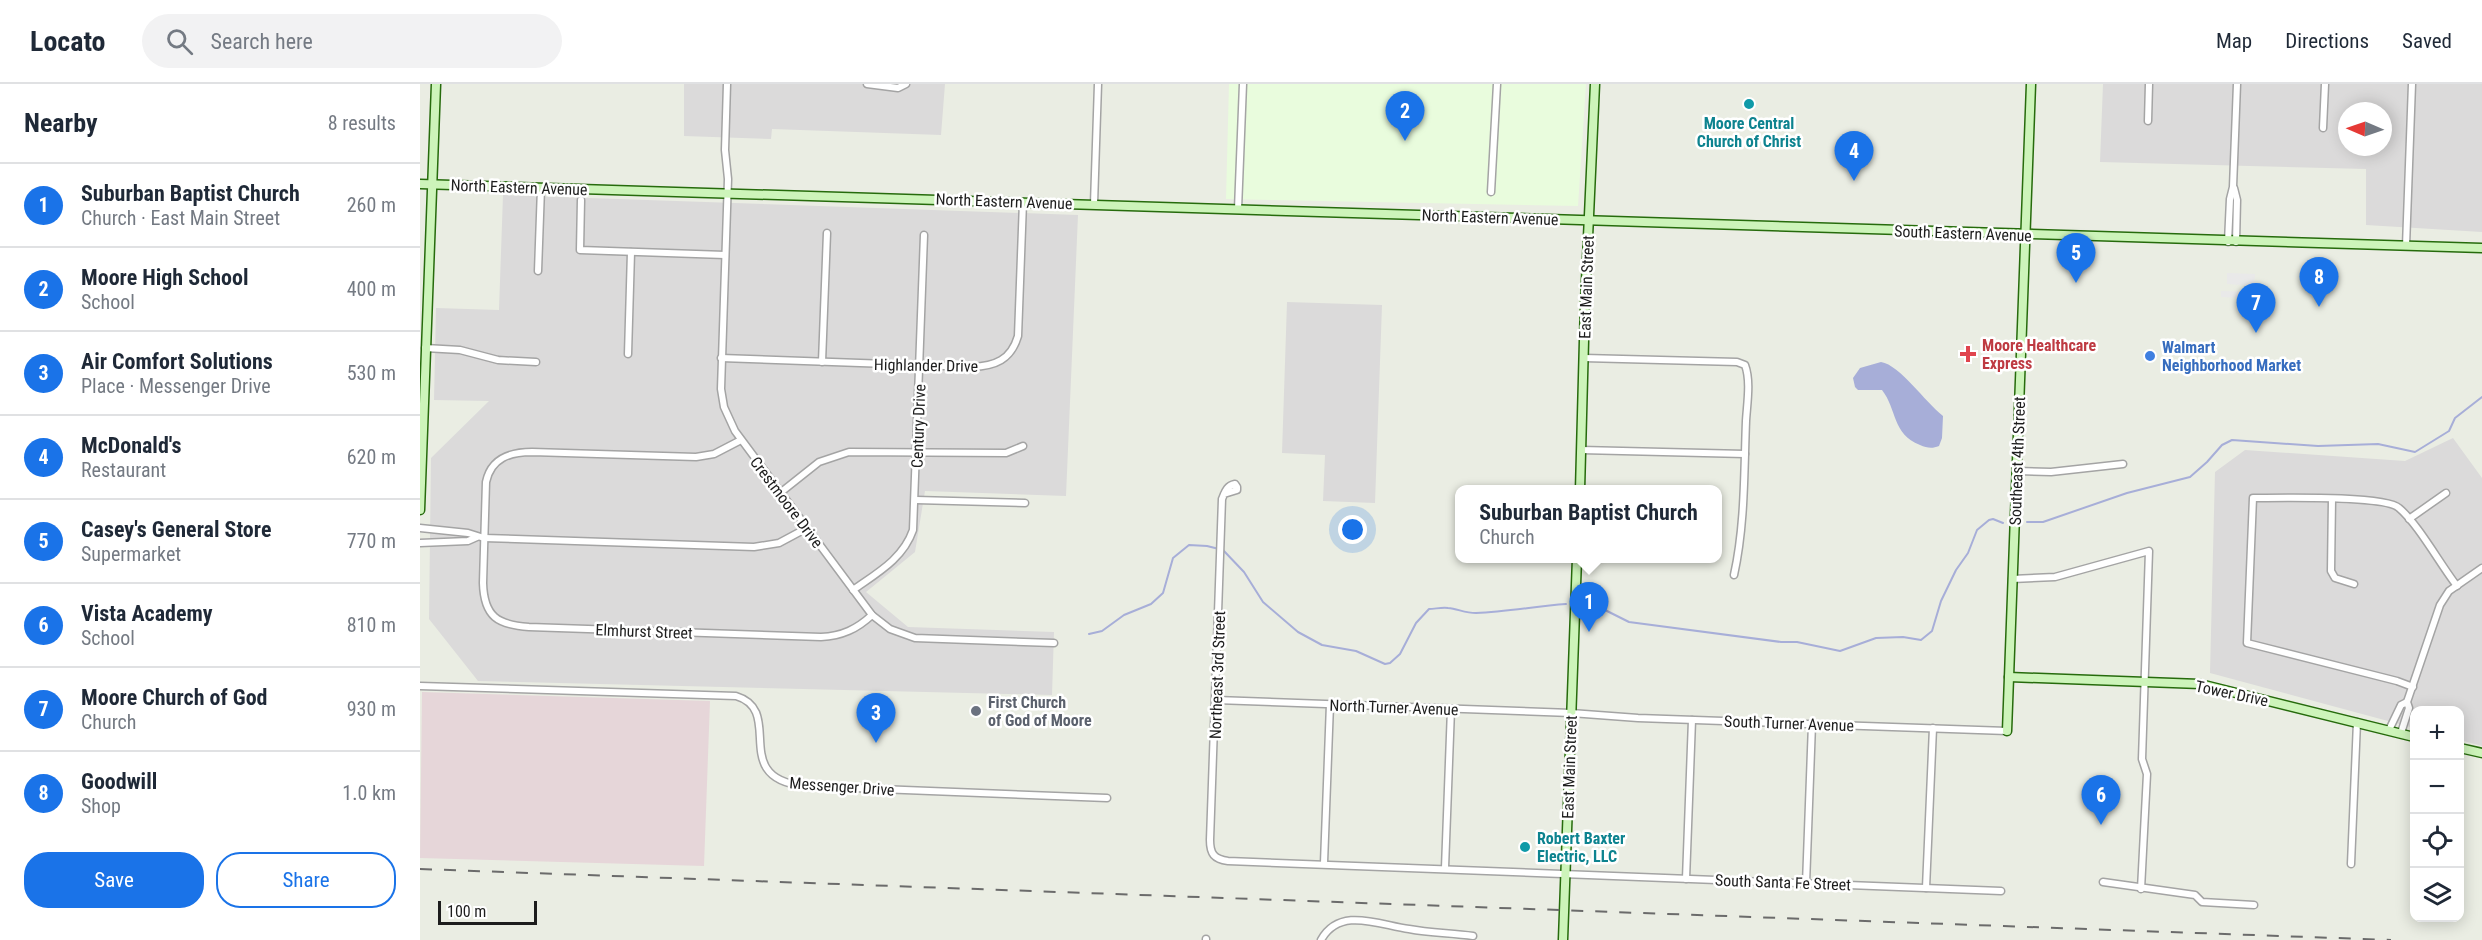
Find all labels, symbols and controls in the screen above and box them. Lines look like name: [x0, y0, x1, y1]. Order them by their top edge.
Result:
search box: [142, 14, 562, 68]
text: Locato: [30, 25, 106, 58]
icon: search: [163, 25, 196, 58]
text: Search here: [211, 29, 313, 54]
text: Map: [2216, 29, 2252, 53]
text: Directions: [2285, 29, 2369, 53]
text: Saved: [2402, 29, 2452, 53]
pin: 2: [1386, 92, 1424, 141]
marker: Moore Central Church of Christ: [1742, 97, 1756, 111]
north arrow: [2338, 102, 2392, 156]
text: Nearby: [24, 108, 98, 138]
text: 8 results: [328, 111, 396, 135]
place label: Moore Central Church of Christ: [1697, 114, 1801, 151]
pin: 4: [1834, 132, 1874, 181]
street label: North Eastern Avenue: [450, 176, 588, 199]
text: Suburban Baptist Church: [81, 181, 300, 206]
street label: North Eastern Avenue: [935, 190, 1073, 213]
text: 1: [38, 193, 49, 217]
text: 260 m: [347, 193, 396, 217]
text: Church · East Main Street: [81, 206, 280, 230]
street label: North Eastern Avenue: [1421, 206, 1559, 229]
street label: South Eastern Avenue: [1894, 222, 2032, 245]
pin: 5: [2056, 234, 2096, 283]
street label: East Main Street: [1575, 235, 1598, 339]
pin: 8: [2300, 258, 2338, 307]
text: Moore High School: [81, 265, 249, 290]
text: 2: [38, 277, 49, 301]
text: 400 m: [347, 277, 396, 301]
pin: 7: [2236, 284, 2276, 333]
text: School: [81, 290, 135, 314]
place label: Moore Healthcare Express: [1982, 336, 2096, 373]
place label: Walmart Neighborhood Market: [2162, 338, 2301, 375]
marker: Moore Healthcare Express: [1959, 345, 1977, 363]
text: Air Comfort Solutions: [81, 349, 273, 374]
marker: Walmart Neighborhood Market: [2143, 349, 2157, 363]
street label: Highlander Drive: [874, 355, 978, 376]
text: 3: [38, 361, 49, 385]
text: 530 m: [347, 361, 396, 385]
text: Place · Messenger Drive: [81, 374, 271, 398]
street label: Century Drive: [908, 384, 929, 468]
street label: Southeast 4th Street: [2006, 396, 2029, 526]
text: McDonald's: [81, 433, 181, 458]
text: 4: [38, 445, 49, 469]
text: 620 m: [347, 445, 396, 469]
street label: Crestmoore Drive: [746, 453, 827, 552]
text: Restaurant: [81, 458, 166, 482]
popup: [1455, 485, 1722, 563]
text: Suburban Baptist Church: [1479, 500, 1698, 525]
your location: [1338, 515, 1367, 544]
text: Casey's General Store: [81, 517, 271, 542]
text: Church: [1479, 525, 1535, 549]
text: 5: [38, 529, 49, 553]
text: 770 m: [347, 529, 396, 553]
text: Supermarket: [81, 542, 181, 566]
pin: 1: [1570, 582, 1608, 632]
text: Vista Academy: [81, 601, 213, 626]
street label: Northeast 3rd Street: [1206, 610, 1229, 739]
text: 6: [38, 613, 49, 637]
text: 810 m: [347, 613, 396, 637]
street label: Elmhurst Street: [595, 620, 693, 643]
text: School: [81, 626, 135, 650]
street label: Tower Drive: [2194, 677, 2270, 710]
text: Moore Church of God: [81, 685, 267, 710]
place label: First Church of God of Moore: [988, 693, 1092, 730]
pin: 3: [856, 694, 896, 743]
street label: North Turner Avenue: [1329, 696, 1459, 719]
text: 7: [38, 697, 49, 721]
text: 930 m: [347, 697, 396, 721]
marker: First Church of God of Moore: [969, 704, 983, 718]
map controls: [2410, 706, 2464, 922]
button: +: [2410, 706, 2464, 760]
text: Church: [81, 710, 136, 734]
street label: South Turner Avenue: [1724, 712, 1854, 735]
street label: East Main Street: [1558, 715, 1581, 819]
button: −: [2410, 760, 2464, 814]
text: Goodwill: [81, 769, 157, 794]
street label: Messenger Drive: [789, 773, 895, 800]
pin: 6: [2082, 776, 2120, 825]
text: 8: [38, 781, 49, 805]
text: 1.0 km: [342, 781, 396, 805]
text: Shop: [81, 794, 121, 818]
button: locate: [2410, 814, 2464, 868]
place label: Robert Baxter Electric, LLC: [1537, 829, 1625, 866]
marker: Robert Baxter Electric, LLC: [1518, 840, 1532, 854]
button: Save: [24, 852, 204, 908]
button: Share: [216, 852, 396, 908]
button: layers: [2410, 868, 2464, 922]
street label: South Santa Fe Street: [1715, 871, 1852, 894]
scale bar: [438, 898, 537, 926]
text: 100 m: [447, 902, 486, 921]

